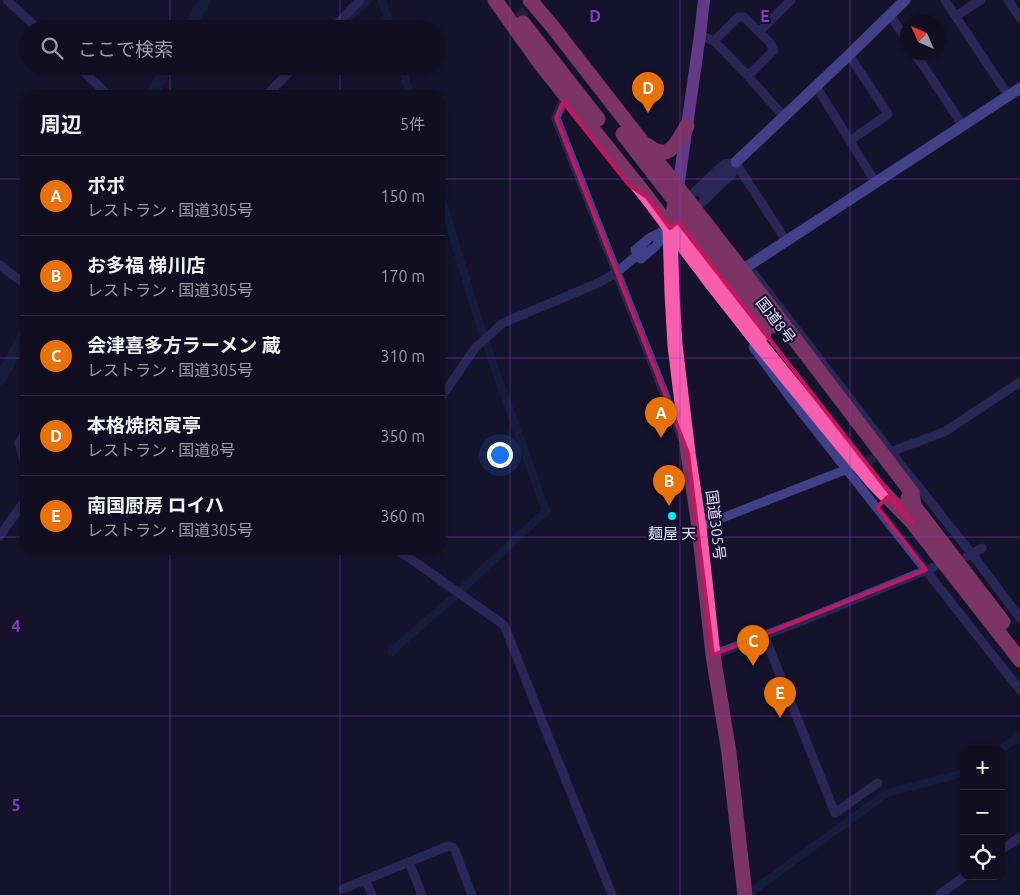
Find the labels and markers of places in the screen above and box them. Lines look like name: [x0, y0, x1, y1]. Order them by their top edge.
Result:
pin: D: [632, 72, 664, 113]
pin: A: [645, 397, 677, 438]
pin: B: [653, 465, 685, 506]
marker: 麺屋 天: [666, 510, 678, 522]
place label: 麺屋 天: [648, 525, 696, 542]
pin: C: [737, 625, 769, 666]
pin: E: [764, 677, 796, 718]

